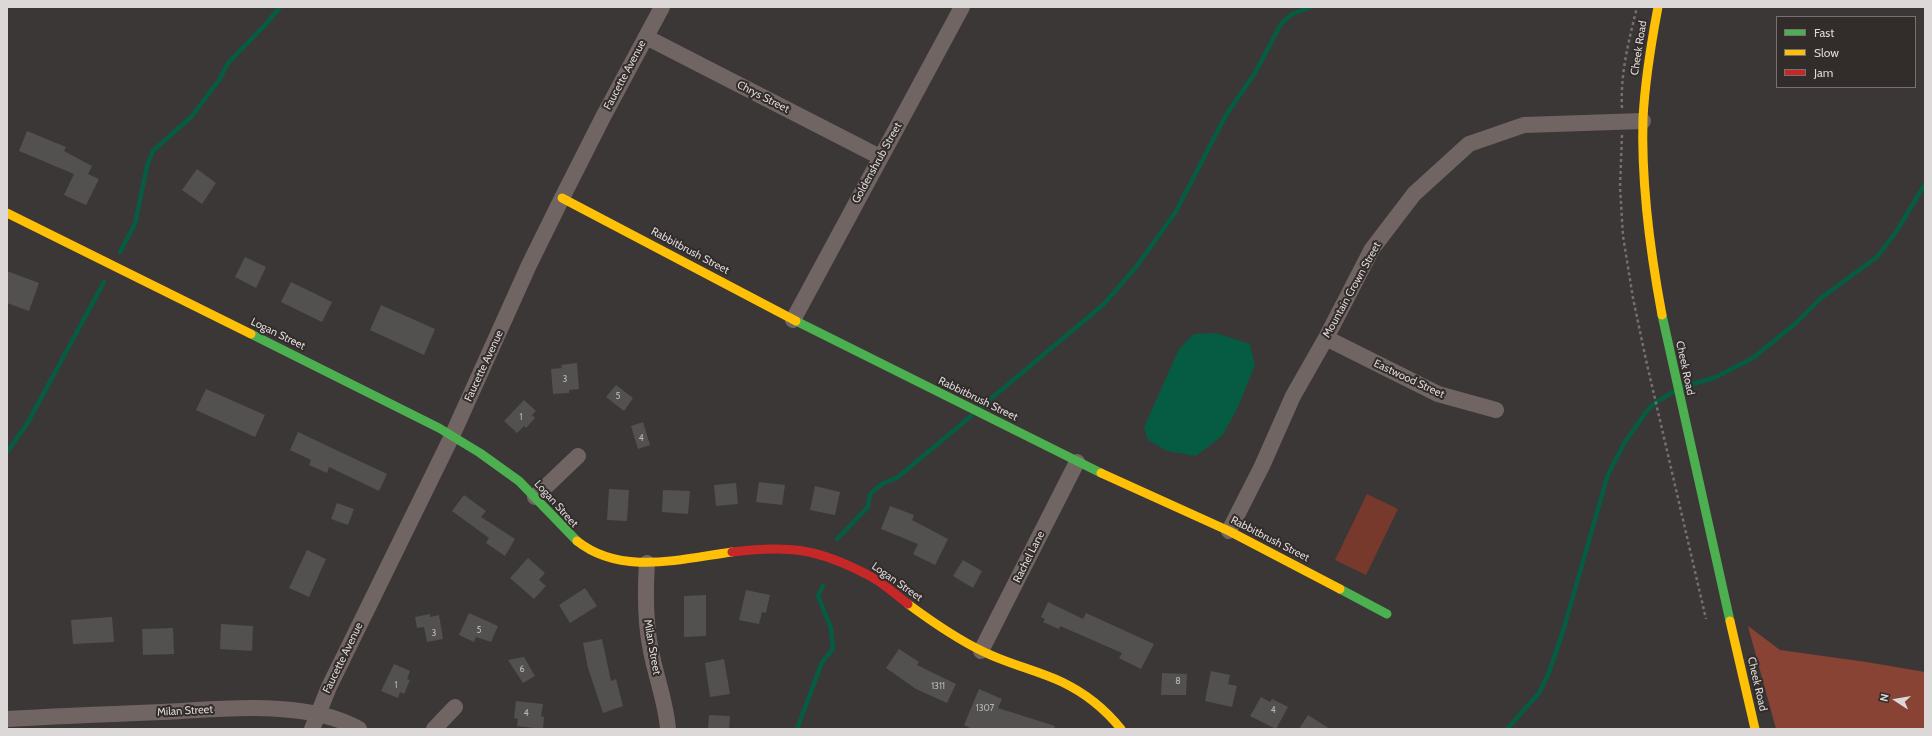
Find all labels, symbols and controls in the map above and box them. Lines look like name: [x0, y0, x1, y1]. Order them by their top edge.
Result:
legend: [1776, 16, 1916, 88]
street label: Cheek Road: [1628, 20, 1650, 76]
text: Fast: [1814, 25, 1834, 40]
street label: Faucette Avenue: [601, 38, 649, 112]
text: Slow: [1814, 45, 1839, 60]
text: Jam: [1814, 65, 1833, 80]
street label: Chrys Street: [735, 78, 791, 116]
street label: Goldenshrub Street: [849, 120, 905, 206]
street label: Rabbitbrush Street: [649, 225, 731, 277]
street label: Mountain Crown Street: [1320, 240, 1384, 340]
street label: Logan Street: [249, 315, 307, 353]
street label: Faucette Avenue: [462, 328, 506, 404]
street label: Cheek Road: [1673, 340, 1697, 396]
street label: Eastwood Street: [1372, 357, 1446, 401]
house number: 3: [563, 374, 567, 384]
street label: Rabbitbrush Street: [936, 374, 1020, 424]
house number: 5: [616, 391, 620, 401]
house number: 1: [520, 412, 522, 422]
house number: 4: [638, 433, 644, 443]
street label: Logan Street: [531, 478, 581, 530]
street label: Rabbitbrush Street: [1228, 513, 1312, 565]
street label: Rachel Lane: [1010, 529, 1048, 585]
street label: Logan Street: [869, 560, 925, 604]
street label: Milan Street: [641, 618, 663, 676]
street label: Faucette Avenue: [320, 620, 366, 696]
house number: 5: [477, 625, 481, 635]
house number: 3: [432, 628, 436, 638]
street label: Cheek Road: [1744, 656, 1770, 712]
house number: 6: [519, 664, 525, 674]
house number: 8: [1175, 676, 1181, 686]
house number: 1: [395, 680, 397, 690]
north arrow: [1876, 680, 1916, 720]
house number: 1311: [931, 681, 945, 691]
text: N: [1877, 692, 1892, 703]
street label: Milan Street: [157, 703, 213, 719]
house number: 1307: [976, 703, 994, 713]
house number: 4: [1270, 705, 1276, 715]
house number: 4: [523, 708, 529, 718]

